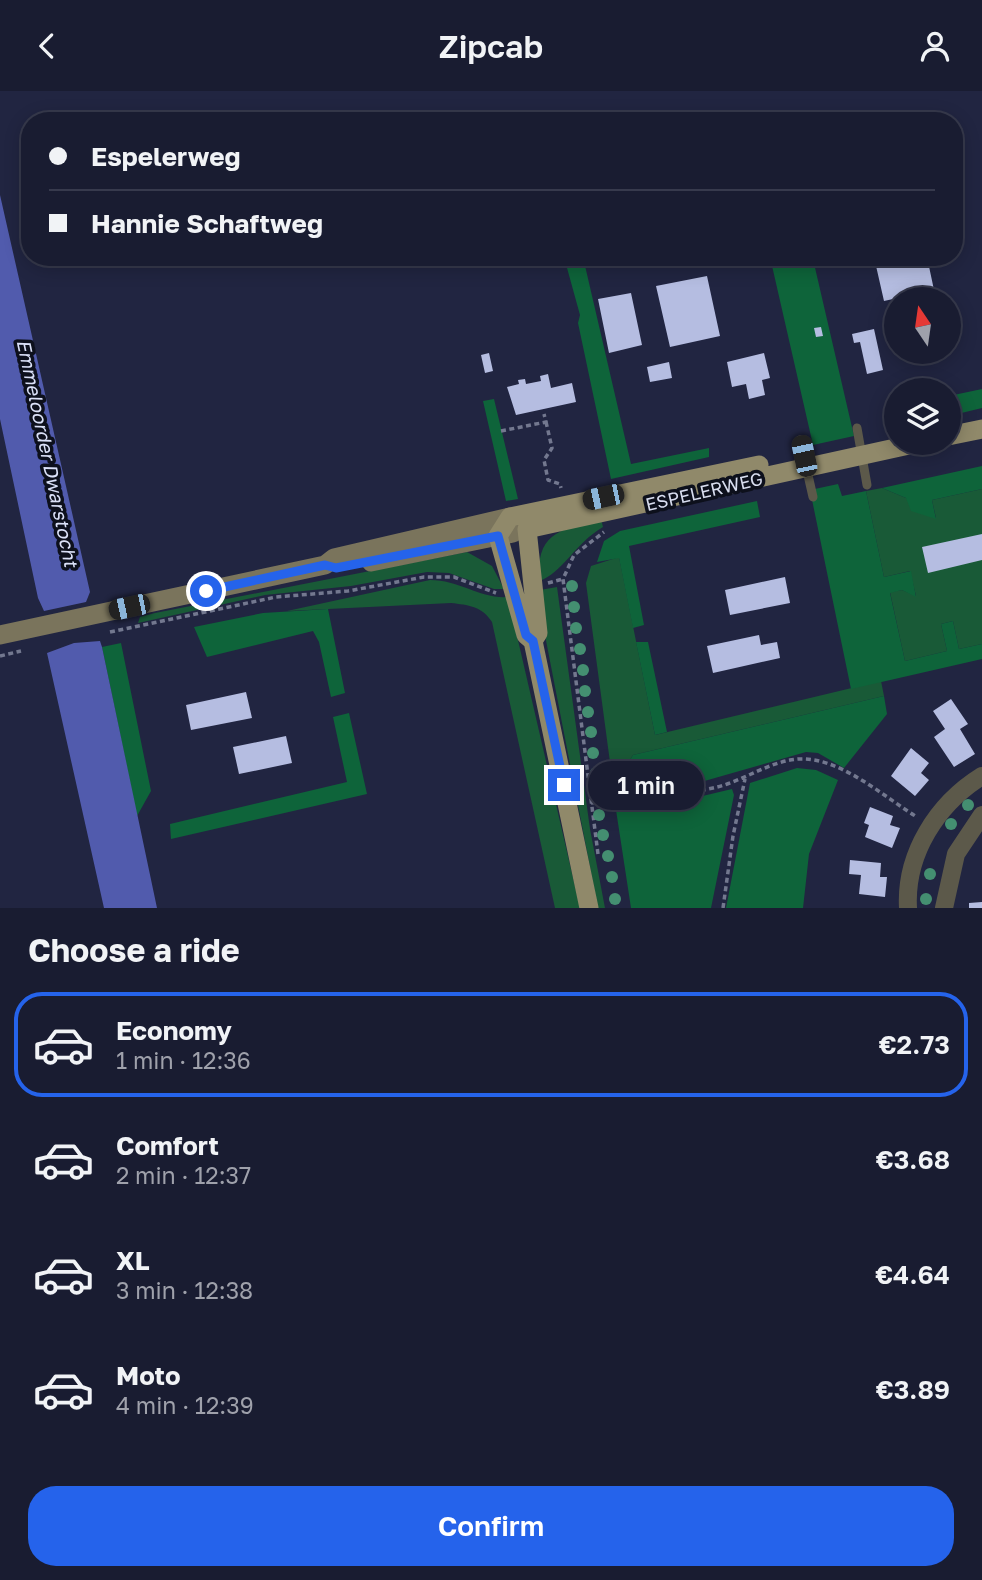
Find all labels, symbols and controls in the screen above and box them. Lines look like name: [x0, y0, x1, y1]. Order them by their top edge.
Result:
icon: back: [28, 27, 66, 65]
text: Zipcab: [439, 27, 543, 65]
icon: person: [916, 27, 954, 65]
text: Espelerweg: [91, 141, 240, 172]
text: Hannie Schaftweg: [91, 208, 323, 239]
north arrow: [884, 287, 961, 364]
map controls: [884, 287, 961, 455]
water label: Emmeloorder Dwarstocht: [13, 337, 84, 571]
button: layers: [884, 378, 961, 455]
car: [790, 433, 819, 479]
street label: ESPELERWEG: [643, 467, 765, 515]
car: [581, 482, 626, 512]
route start: [190, 575, 222, 607]
car: [107, 592, 152, 622]
callout: 1 min: [588, 761, 704, 809]
route end: [548, 769, 580, 801]
text: 1 min: [617, 771, 675, 799]
text: Choose a ride: [28, 931, 240, 969]
icon: car: [32, 1013, 95, 1076]
text: Economy: [116, 1015, 232, 1046]
text: €2.73: [879, 1029, 950, 1060]
text: 1 min · 12:36: [116, 1046, 251, 1074]
icon: car: [32, 1128, 95, 1191]
text: Comfort: [116, 1130, 219, 1161]
text: €3.68: [876, 1144, 950, 1175]
text: 2 min · 12:37: [116, 1161, 251, 1189]
icon: car: [32, 1243, 95, 1306]
text: XL: [116, 1245, 150, 1276]
text: €4.64: [875, 1259, 950, 1290]
text: 3 min · 12:38: [116, 1276, 253, 1304]
icon: car: [32, 1358, 95, 1421]
text: Moto: [116, 1360, 181, 1391]
text: €3.89: [876, 1374, 950, 1405]
text: 4 min · 12:39: [116, 1391, 254, 1419]
button: Confirm: [28, 1486, 954, 1566]

